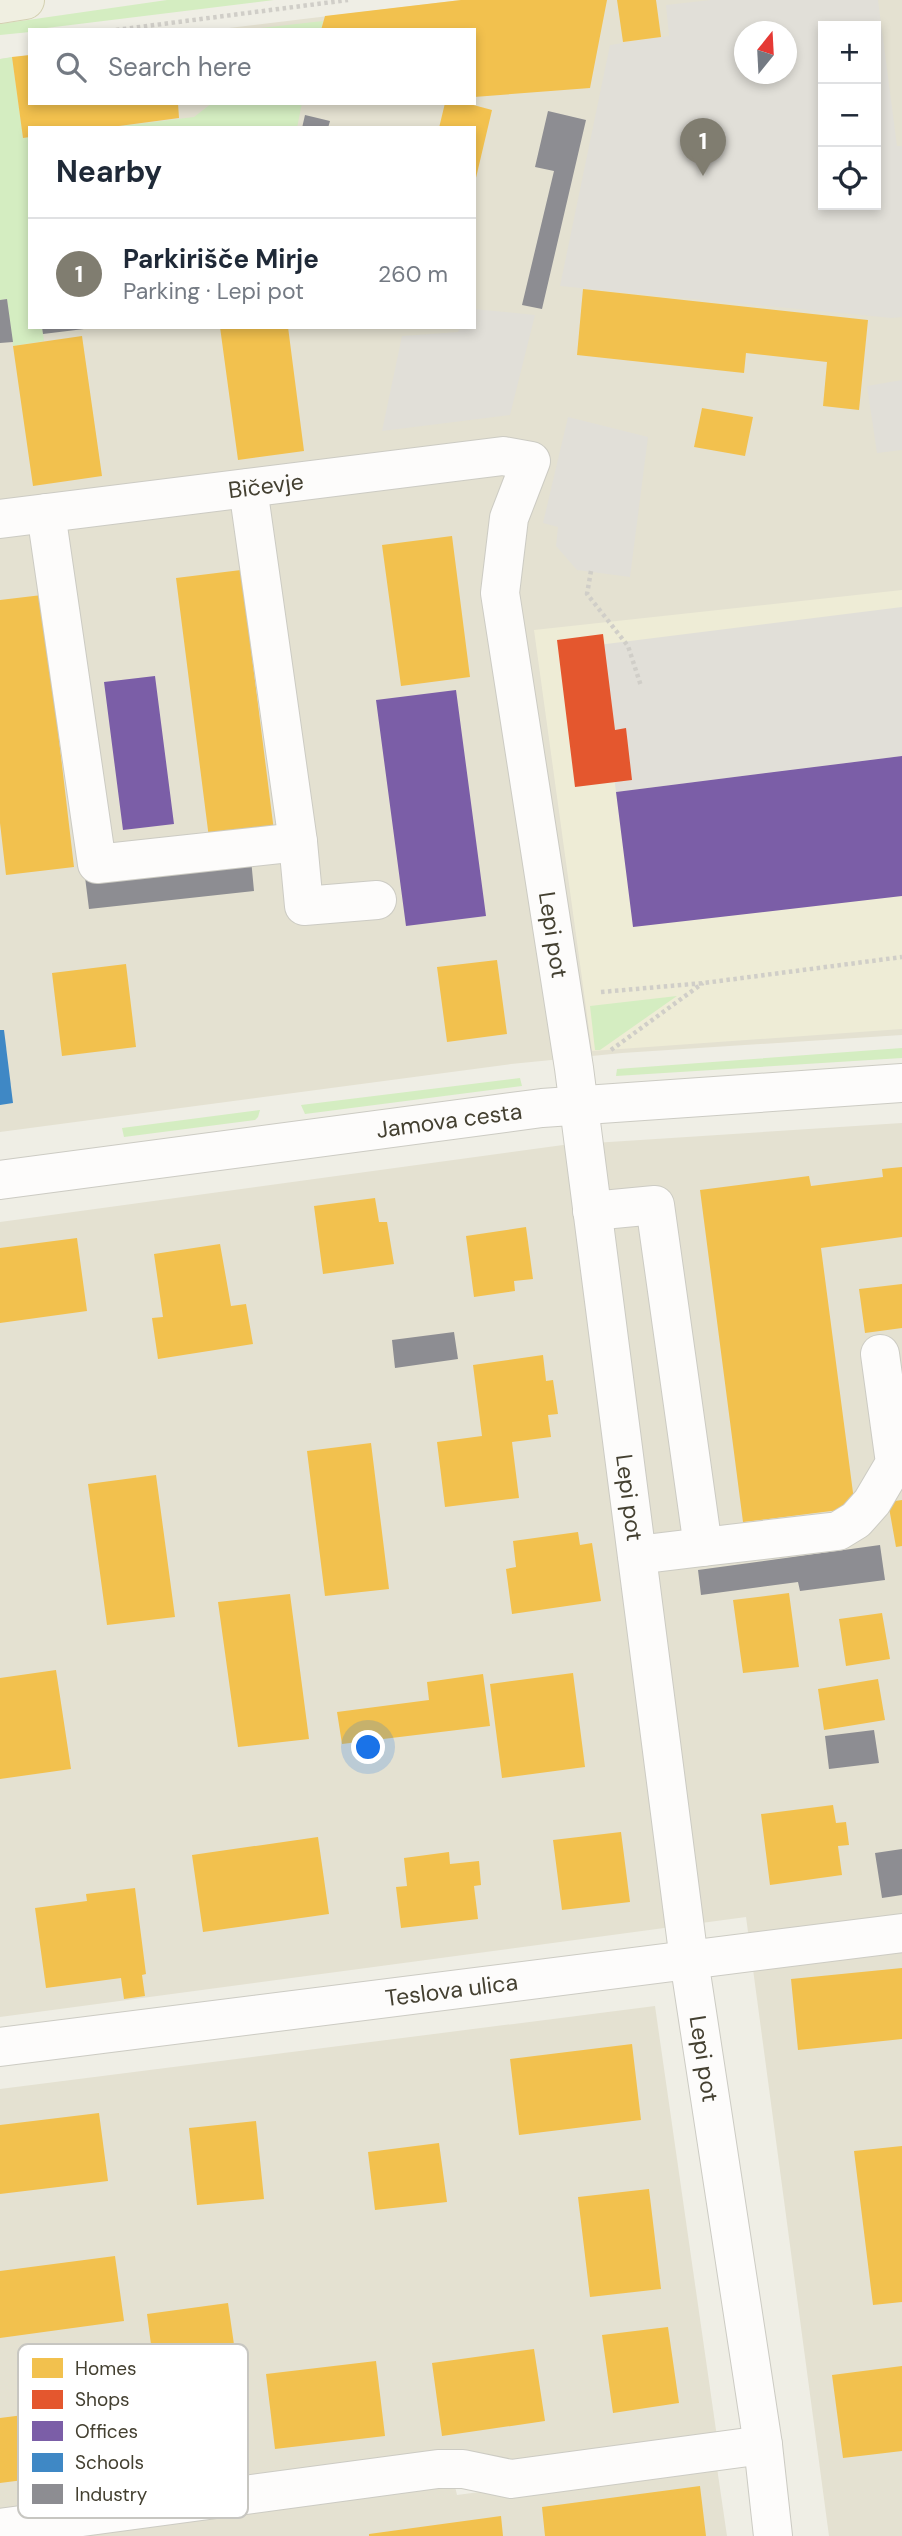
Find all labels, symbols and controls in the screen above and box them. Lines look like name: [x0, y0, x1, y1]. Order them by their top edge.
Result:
north arrow: [734, 21, 797, 84]
map controls: [818, 21, 881, 210]
button: +: [818, 21, 881, 84]
search box: [28, 28, 476, 105]
icon: search: [52, 48, 90, 86]
text: Search here: [108, 50, 251, 84]
button: −: [818, 84, 881, 147]
pin: 1: [680, 118, 726, 176]
button: locate: [818, 147, 881, 210]
text: Nearby: [56, 152, 162, 191]
text: Parkirišče Mirje: [123, 242, 319, 276]
text: 1: [75, 259, 83, 289]
text: 260 m: [378, 259, 448, 289]
text: Parking · Lepi pot: [123, 276, 304, 306]
street label: Bičevje: [226, 466, 305, 505]
street label: Lepi pot: [532, 889, 575, 980]
street label: Jamova cesta: [374, 1096, 524, 1145]
street label: Lepi pot: [609, 1452, 650, 1543]
your location: [351, 1730, 385, 1764]
street label: Teslova ulica: [383, 1967, 519, 2013]
street label: Lepi pot: [683, 2013, 725, 2104]
legend: [18, 2344, 248, 2518]
text: Homes: [75, 2356, 136, 2381]
text: Shops: [75, 2387, 130, 2412]
text: Offices: [75, 2419, 138, 2444]
text: Schools: [75, 2450, 144, 2475]
text: Industry: [75, 2482, 148, 2507]

